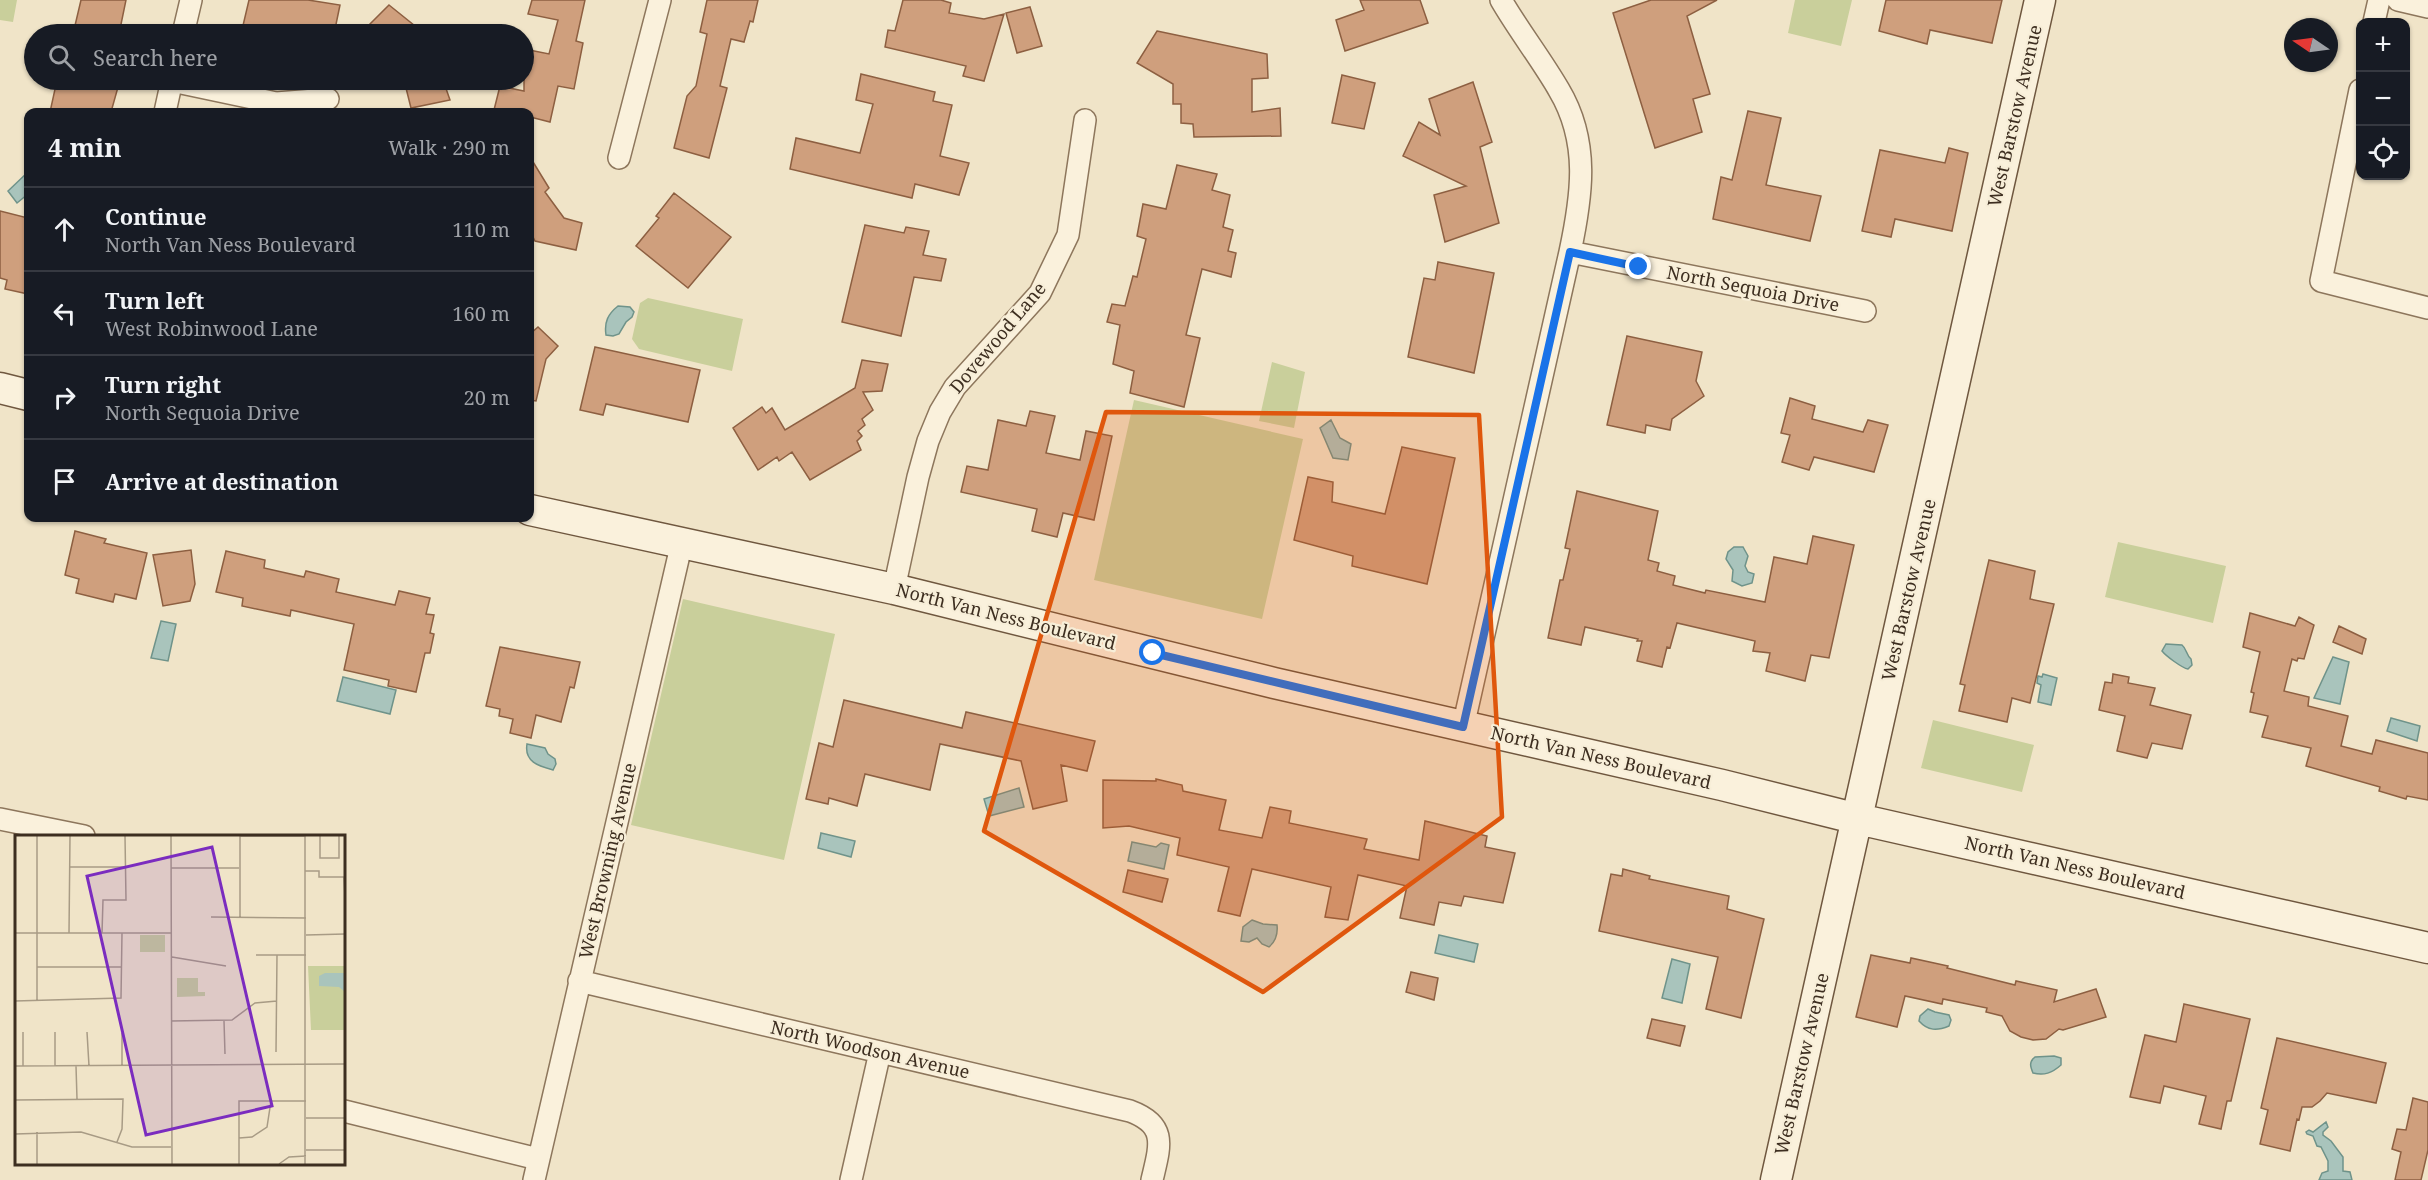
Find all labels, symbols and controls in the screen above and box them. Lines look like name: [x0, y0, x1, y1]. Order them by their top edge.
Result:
north arrow: [2284, 18, 2338, 72]
map controls: [2356, 18, 2410, 180]
button: +: [2356, 18, 2410, 72]
street label: West Barstow Avenue: [1981, 22, 2047, 209]
search box: [24, 24, 534, 90]
icon: search: [45, 41, 78, 74]
text: Search here: [93, 42, 218, 72]
button: −: [2356, 72, 2410, 126]
button: locate: [2356, 126, 2410, 180]
text: 4 min: [48, 129, 122, 165]
text: Walk · 290 m: [388, 134, 510, 161]
text: Continue: [105, 201, 207, 231]
icon: ahead: [48, 213, 81, 246]
text: 110 m: [452, 216, 510, 243]
text: North Van Ness Boulevard: [105, 231, 356, 258]
route end: [1625, 253, 1651, 279]
street label: North Sequoia Drive: [1665, 260, 1842, 317]
street label: Dovewood Lane: [944, 277, 1051, 398]
text: Turn left: [105, 285, 204, 315]
icon: left: [48, 297, 81, 330]
text: 160 m: [452, 300, 510, 327]
text: West Robinwood Lane: [105, 315, 318, 342]
text: Turn right: [105, 369, 221, 399]
icon: right: [48, 381, 81, 414]
text: 20 m: [464, 384, 510, 411]
text: North Sequoia Drive: [105, 399, 300, 426]
icon: arrive: [48, 465, 81, 498]
text: Arrive at destination: [105, 466, 339, 496]
street label: West Barstow Avenue: [1875, 496, 1941, 683]
street label: North Van Ness Boulevard: [894, 577, 1119, 655]
route start: [1139, 639, 1165, 665]
street label: North Van Ness Boulevard: [1489, 720, 1714, 794]
street label: West Browning Avenue: [573, 760, 641, 961]
street label: North Van Ness Boulevard: [1963, 830, 2188, 904]
inset map: [15, 835, 345, 1165]
street label: West Barstow Avenue: [1768, 970, 1834, 1157]
street label: North Woodson Avenue: [768, 1014, 972, 1084]

